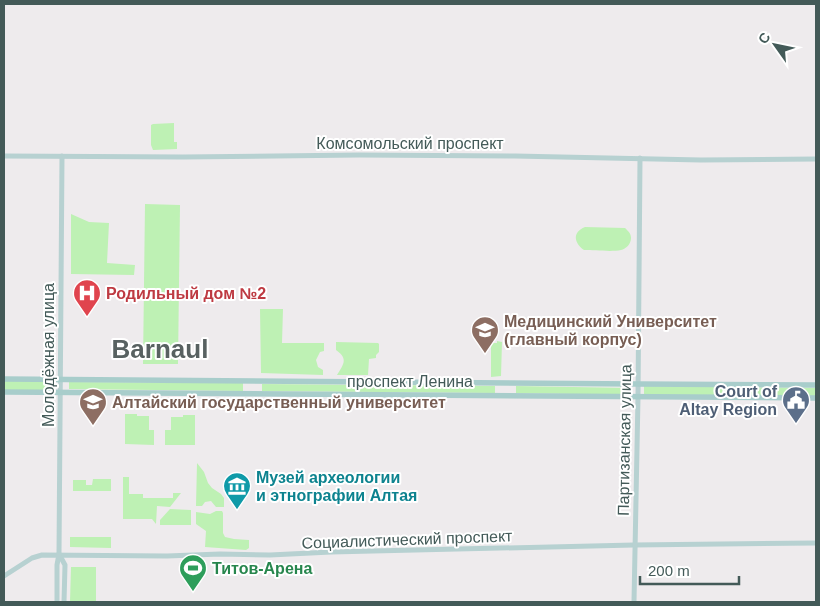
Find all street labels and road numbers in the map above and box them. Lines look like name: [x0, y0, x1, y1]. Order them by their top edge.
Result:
street label: Комсомольский проспект: [316, 135, 504, 152]
street label: Молодёжная улица: [40, 283, 57, 427]
street label: Партизанская улица: [615, 364, 634, 516]
street label: проспект Ленина: [347, 373, 473, 390]
street label: Социалистический проспект: [301, 527, 513, 552]

